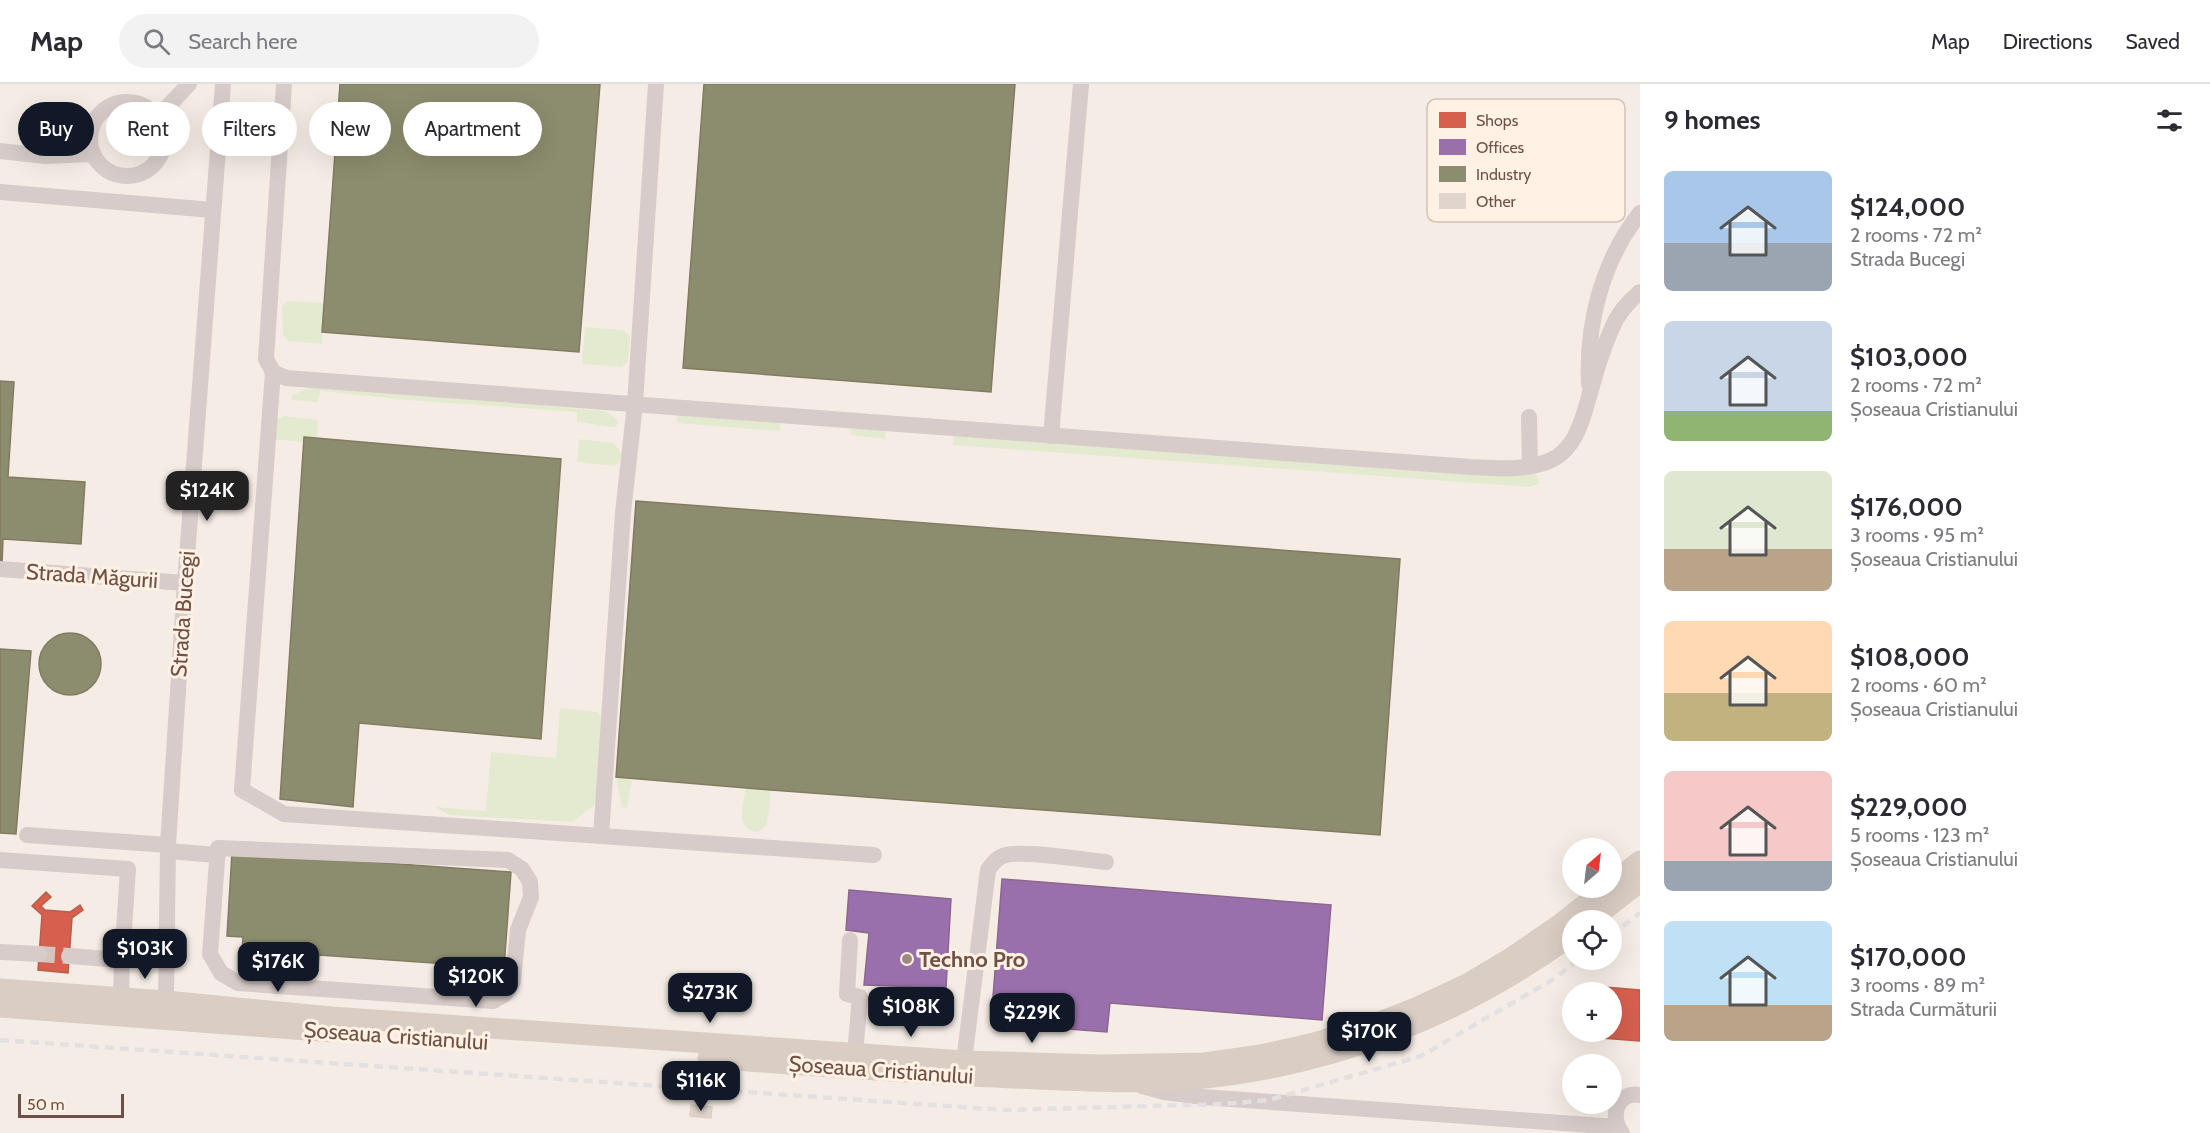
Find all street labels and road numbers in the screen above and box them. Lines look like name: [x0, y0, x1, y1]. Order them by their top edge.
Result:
street label: Strada Bucegi: [165, 550, 201, 678]
street label: Strada Măgurii: [25, 558, 159, 594]
street label: Șoseaua Cristianului: [303, 1016, 489, 1057]
street label: Șoseaua Cristianului: [788, 1050, 974, 1091]

